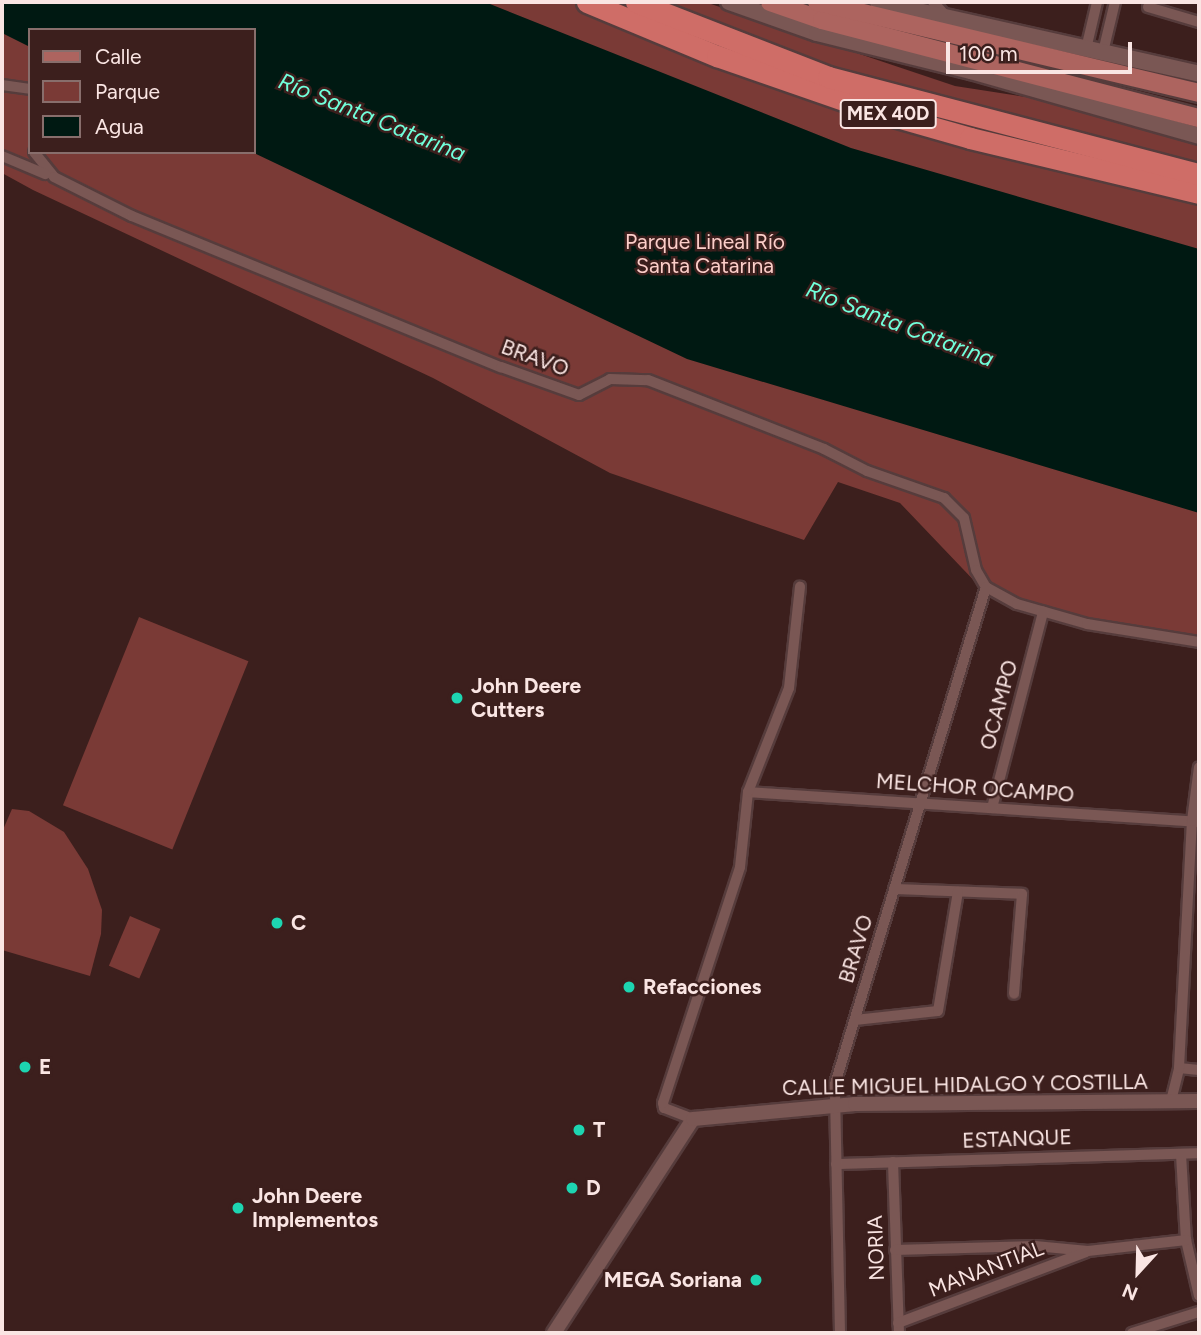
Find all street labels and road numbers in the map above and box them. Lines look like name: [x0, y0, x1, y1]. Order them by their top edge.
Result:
road number: MEX 40D: [839, 98, 937, 130]
street label: BRAVO: [498, 334, 572, 382]
street label: OCAMPO: [975, 657, 1023, 753]
street label: MELCHOR OCAMPO: [875, 769, 1075, 807]
street label: BRAVO: [834, 912, 878, 986]
street label: CALLE MIGUEL HIDALGO Y COSTILLA: [782, 1069, 1148, 1101]
street label: ESTANQUE: [962, 1124, 1072, 1154]
street label: NORIA: [862, 1215, 890, 1281]
street label: MANANTIAL: [925, 1236, 1047, 1302]

